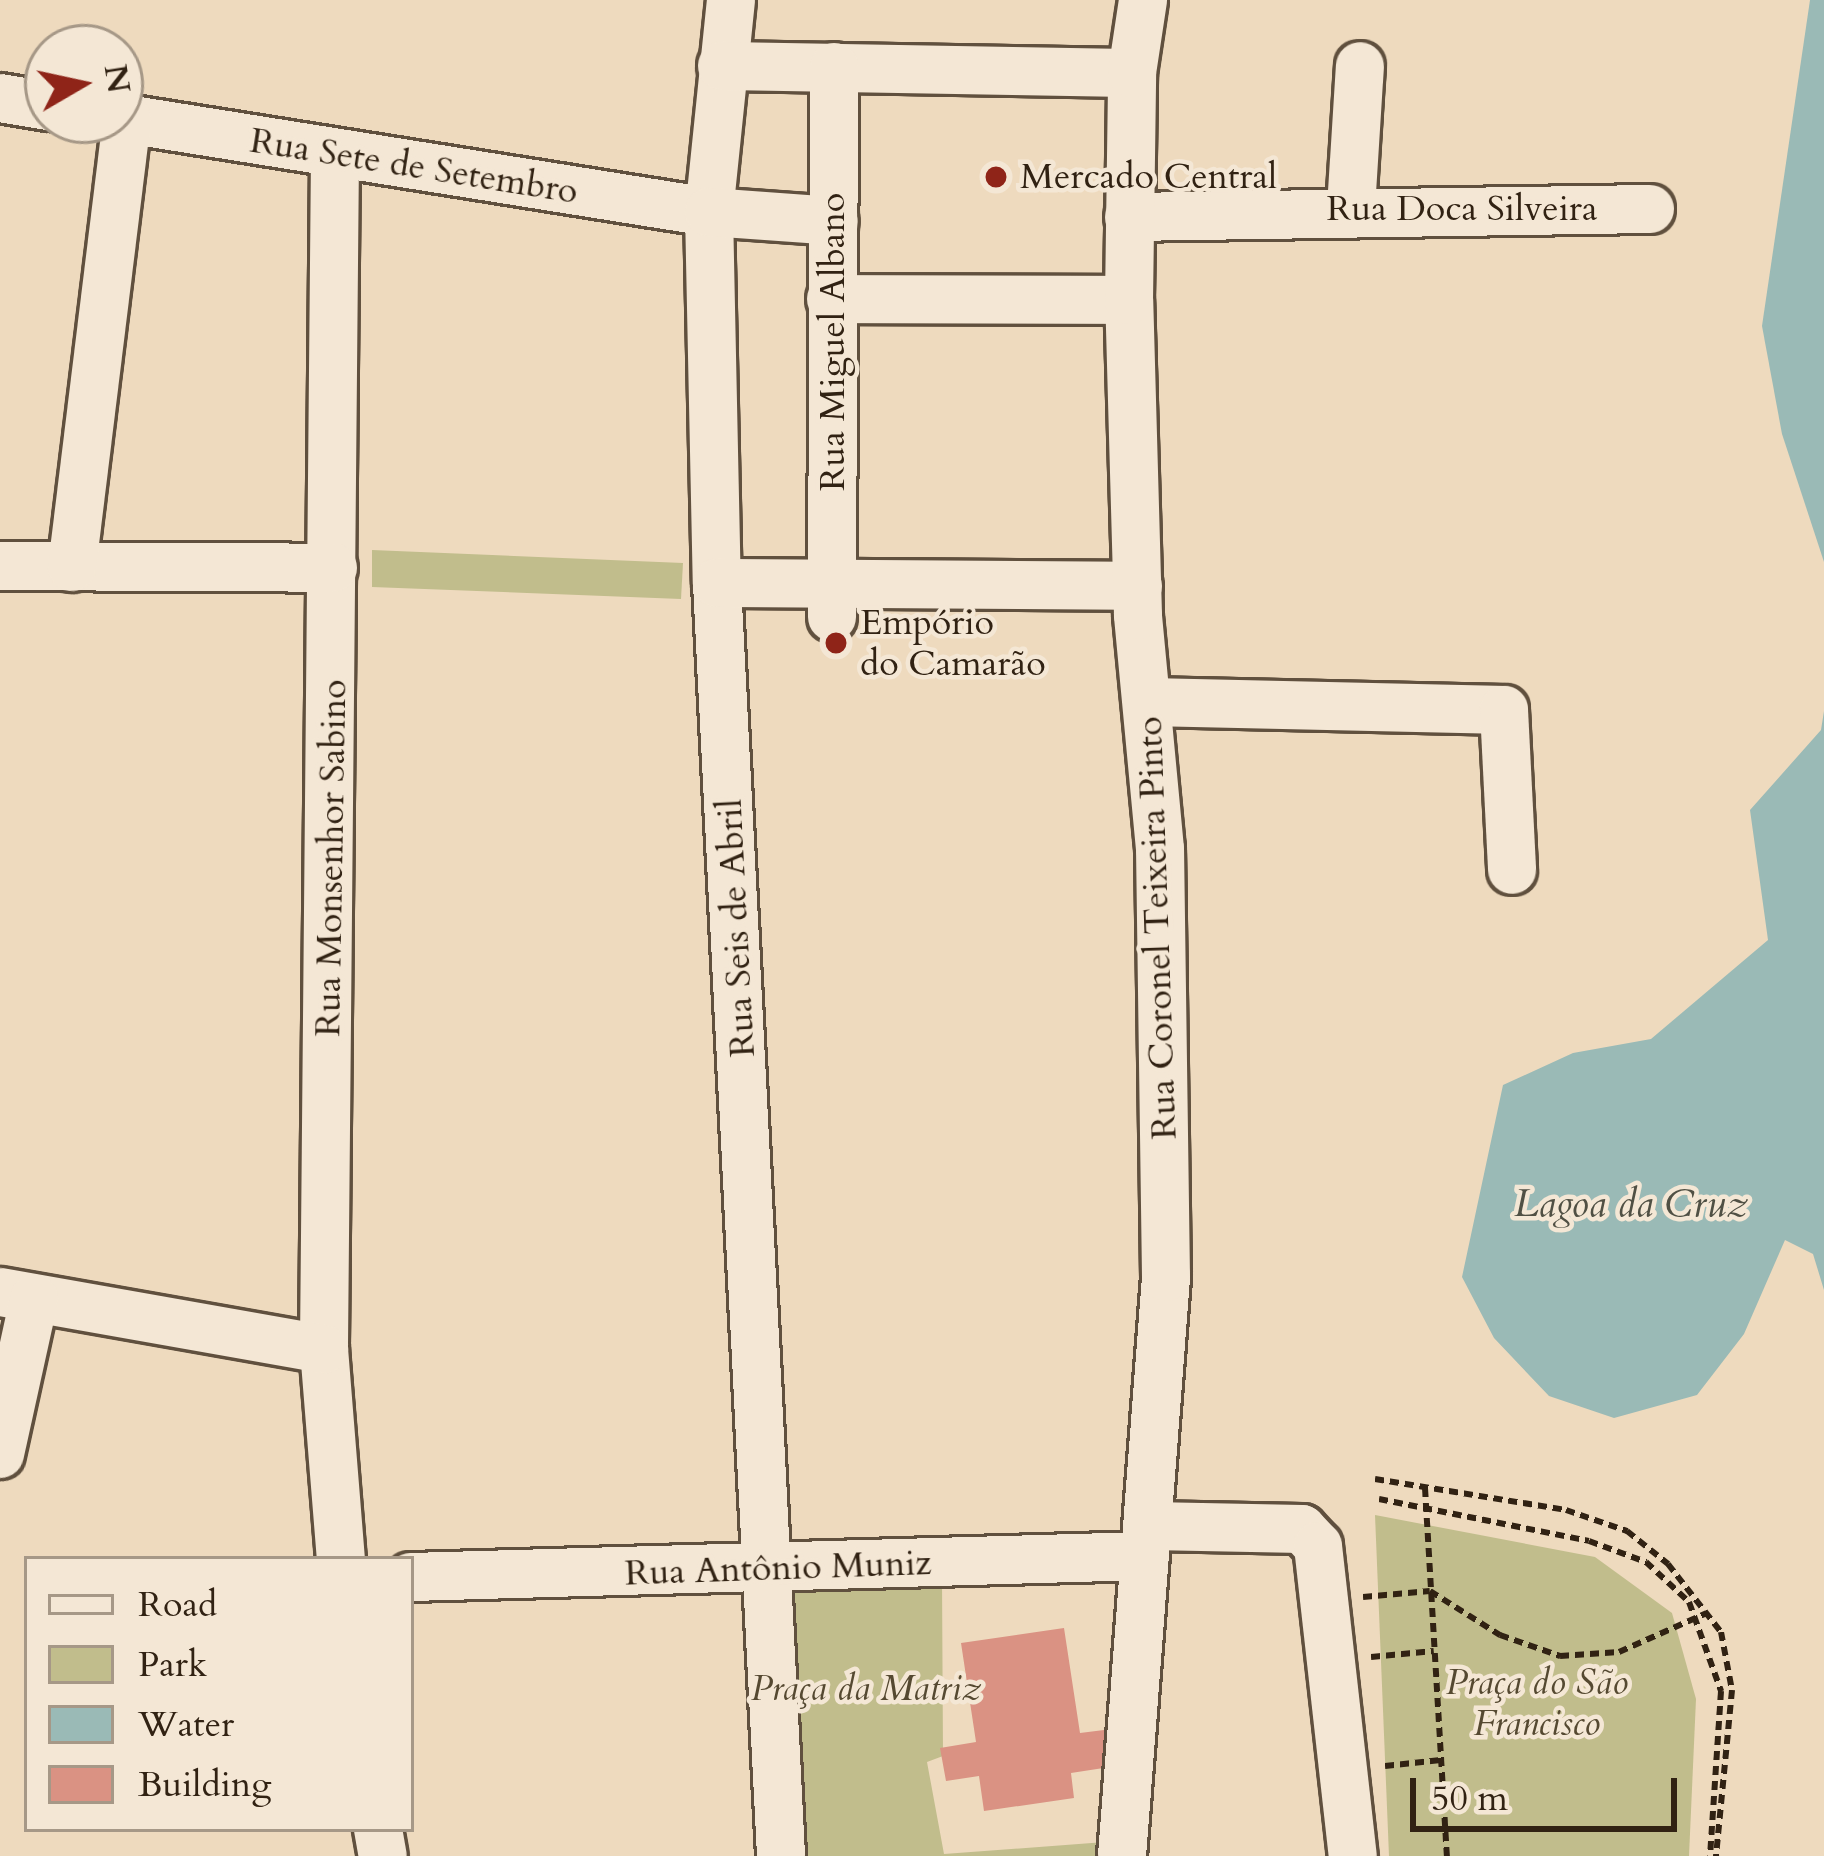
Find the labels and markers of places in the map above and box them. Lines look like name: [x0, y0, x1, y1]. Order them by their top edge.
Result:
place label: Mercado Central: [1020, 155, 1277, 199]
marker: Mercado Central: [983, 164, 1009, 190]
place label: Empório do Camarão: [860, 600, 1046, 685]
marker: Empório do Camarão: [823, 630, 849, 656]

